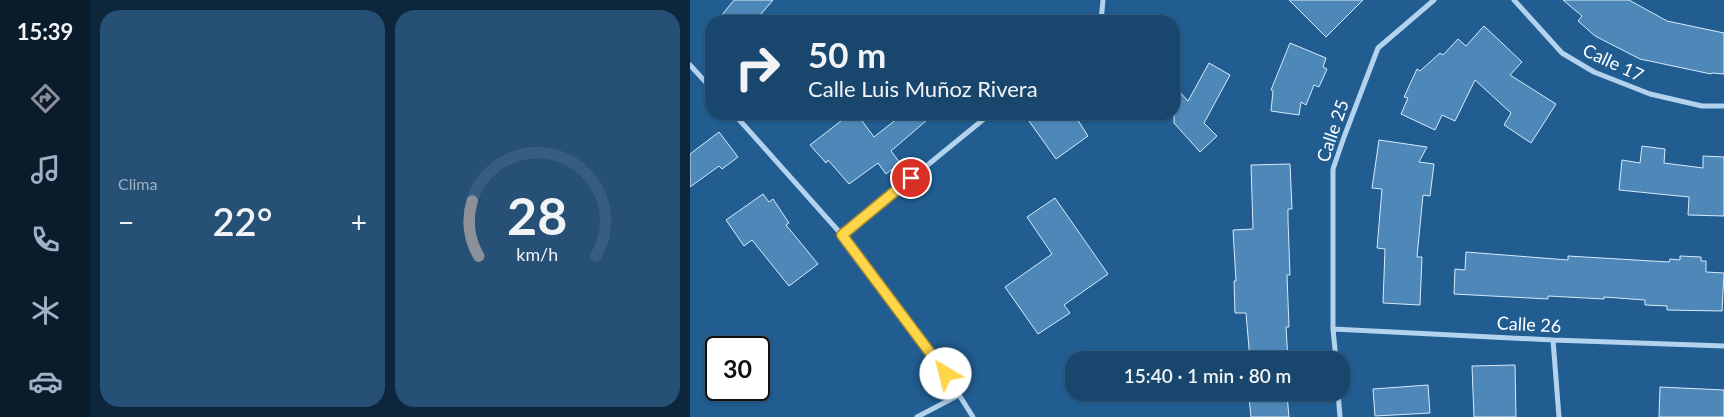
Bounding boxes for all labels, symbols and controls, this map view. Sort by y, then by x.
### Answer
text: 15:39 [17,18,73,45]
text: 50 m [808,33,886,75]
icon: right [725,35,790,100]
street label: Calle 17 [1580,39,1647,86]
text: Calle Luis Muñoz Rivera [808,75,1038,102]
icon: directions [28,81,63,116]
street label: Calle 25 [1311,97,1353,165]
icon: music [28,152,63,187]
pin [890,157,932,199]
icon: arrive [897,164,925,192]
text: Clima [118,174,157,193]
text: 28 [507,184,568,246]
text: 22° [213,198,272,244]
text: − [118,205,134,239]
text: + [351,205,367,239]
icon: phone [28,222,63,257]
text: km/h [517,243,558,265]
icon: climate [28,293,63,328]
street label: Calle 26 [1496,311,1562,337]
speed limit sign: 30 [705,336,770,401]
position arrow [919,347,971,399]
icon: car [28,364,63,399]
text: 15:40 · 1 min · 80 m [1124,364,1291,387]

